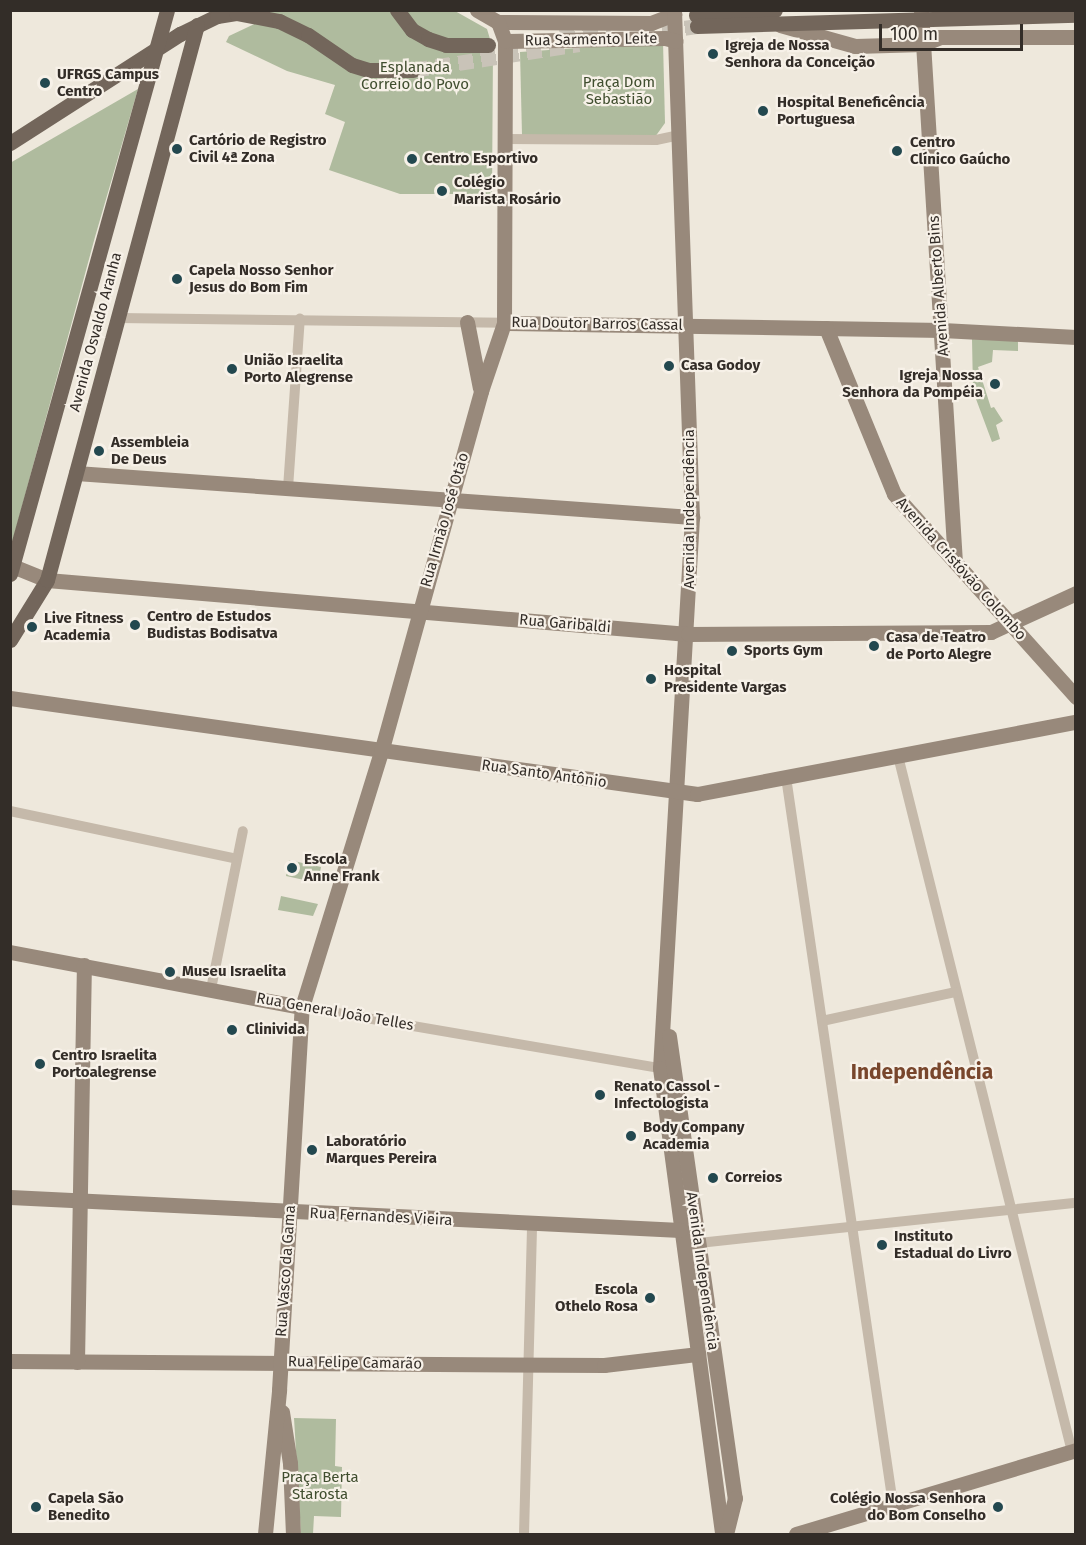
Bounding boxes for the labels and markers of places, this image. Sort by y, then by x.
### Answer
place label: Igreja de Nossa Senhora da Conceição [725,36,875,71]
marker: Igreja de Nossa Senhora da Conceição [706,47,720,61]
place label: UFRGS Campus Centro [57,65,159,100]
marker: UFRGS Campus Centro [38,76,52,90]
place label: Hospital Beneficência Portuguesa [777,93,925,128]
marker: Hospital Beneficência Portuguesa [754,102,772,120]
place label: Cartório de Registro Civil 4ª Zona [189,131,327,166]
place label: Centro Clínico Gaúcho [910,133,1010,168]
marker: Cartório de Registro Civil 4ª Zona [170,142,184,156]
marker: Centro Clínico Gaúcho [888,142,906,160]
place label: Centro Esportivo [424,150,538,168]
marker: Centro Esportivo [405,152,419,166]
place label: Colégio Marista Rosário [454,173,561,208]
marker: Colégio Marista Rosário [435,184,449,198]
place label: Capela Nosso Senhor Jesus do Bom Fim [189,261,333,296]
marker: Capela Nosso Senhor Jesus do Bom Fim [170,272,184,286]
place label: União Israelita Porto Alegrense [244,351,353,386]
place label: Casa Godoy [681,357,760,375]
marker: Casa Godoy [662,359,676,373]
marker: União Israelita Porto Alegrense [225,362,239,376]
place label: Igreja Nossa Senhora da Pompéia [842,366,983,401]
marker: Igreja Nossa Senhora da Pompéia [988,377,1002,391]
place label: Assembleia De Deus [111,433,189,468]
marker: Assembleia De Deus [92,444,106,458]
place label: Centro de Estudos Budistas Bodisatva [147,607,278,642]
place label: Live Fitness Academia [44,609,124,644]
marker: Centro de Estudos Budistas Bodisatva [128,618,142,632]
marker: Live Fitness Academia [25,620,39,634]
place label: Casa de Teatro de Porto Alegre [886,628,992,663]
marker: Casa de Teatro de Porto Alegre [867,639,881,653]
place label: Sports Gym [744,642,823,660]
marker: Sports Gym [725,644,739,658]
place label: Hospital Presidente Vargas [664,661,787,696]
marker: Hospital Presidente Vargas [642,670,660,688]
place label: Escola Anne Frank [304,850,379,885]
marker: Escola Anne Frank [285,861,299,875]
place label: Museu Israelita [182,963,286,981]
marker: Museu Israelita [163,965,177,979]
marker: Clinivida [223,1021,241,1039]
place label: Clinivida [246,1021,305,1039]
place label: Centro Israelita Portoalegrense [52,1046,157,1081]
marker: Centro Israelita Portoalegrense [33,1057,47,1071]
place label: Renato Cassol - Infectologista [614,1077,720,1112]
marker: Renato Cassol - Infectologista [591,1086,609,1104]
place label: Body Company Academia [643,1118,744,1153]
marker: Body Company Academia [624,1129,638,1143]
place label: Laboratório Marques Pereira [326,1132,437,1167]
marker: Laboratório Marques Pereira [303,1141,321,1159]
place label: Correios [725,1169,782,1187]
marker: Correios [706,1171,720,1185]
place label: Instituto Estadual do Livro [894,1227,1012,1262]
marker: Instituto Estadual do Livro [875,1238,889,1252]
place label: Escola Othelo Rosa [555,1280,638,1315]
marker: Escola Othelo Rosa [643,1291,657,1305]
place label: Capela São Benedito [48,1489,124,1524]
place label: Colégio Nossa Senhora do Bom Conselho [830,1489,986,1524]
marker: Capela São Benedito [29,1500,43,1514]
marker: Colégio Nossa Senhora do Bom Conselho [991,1500,1005,1514]

